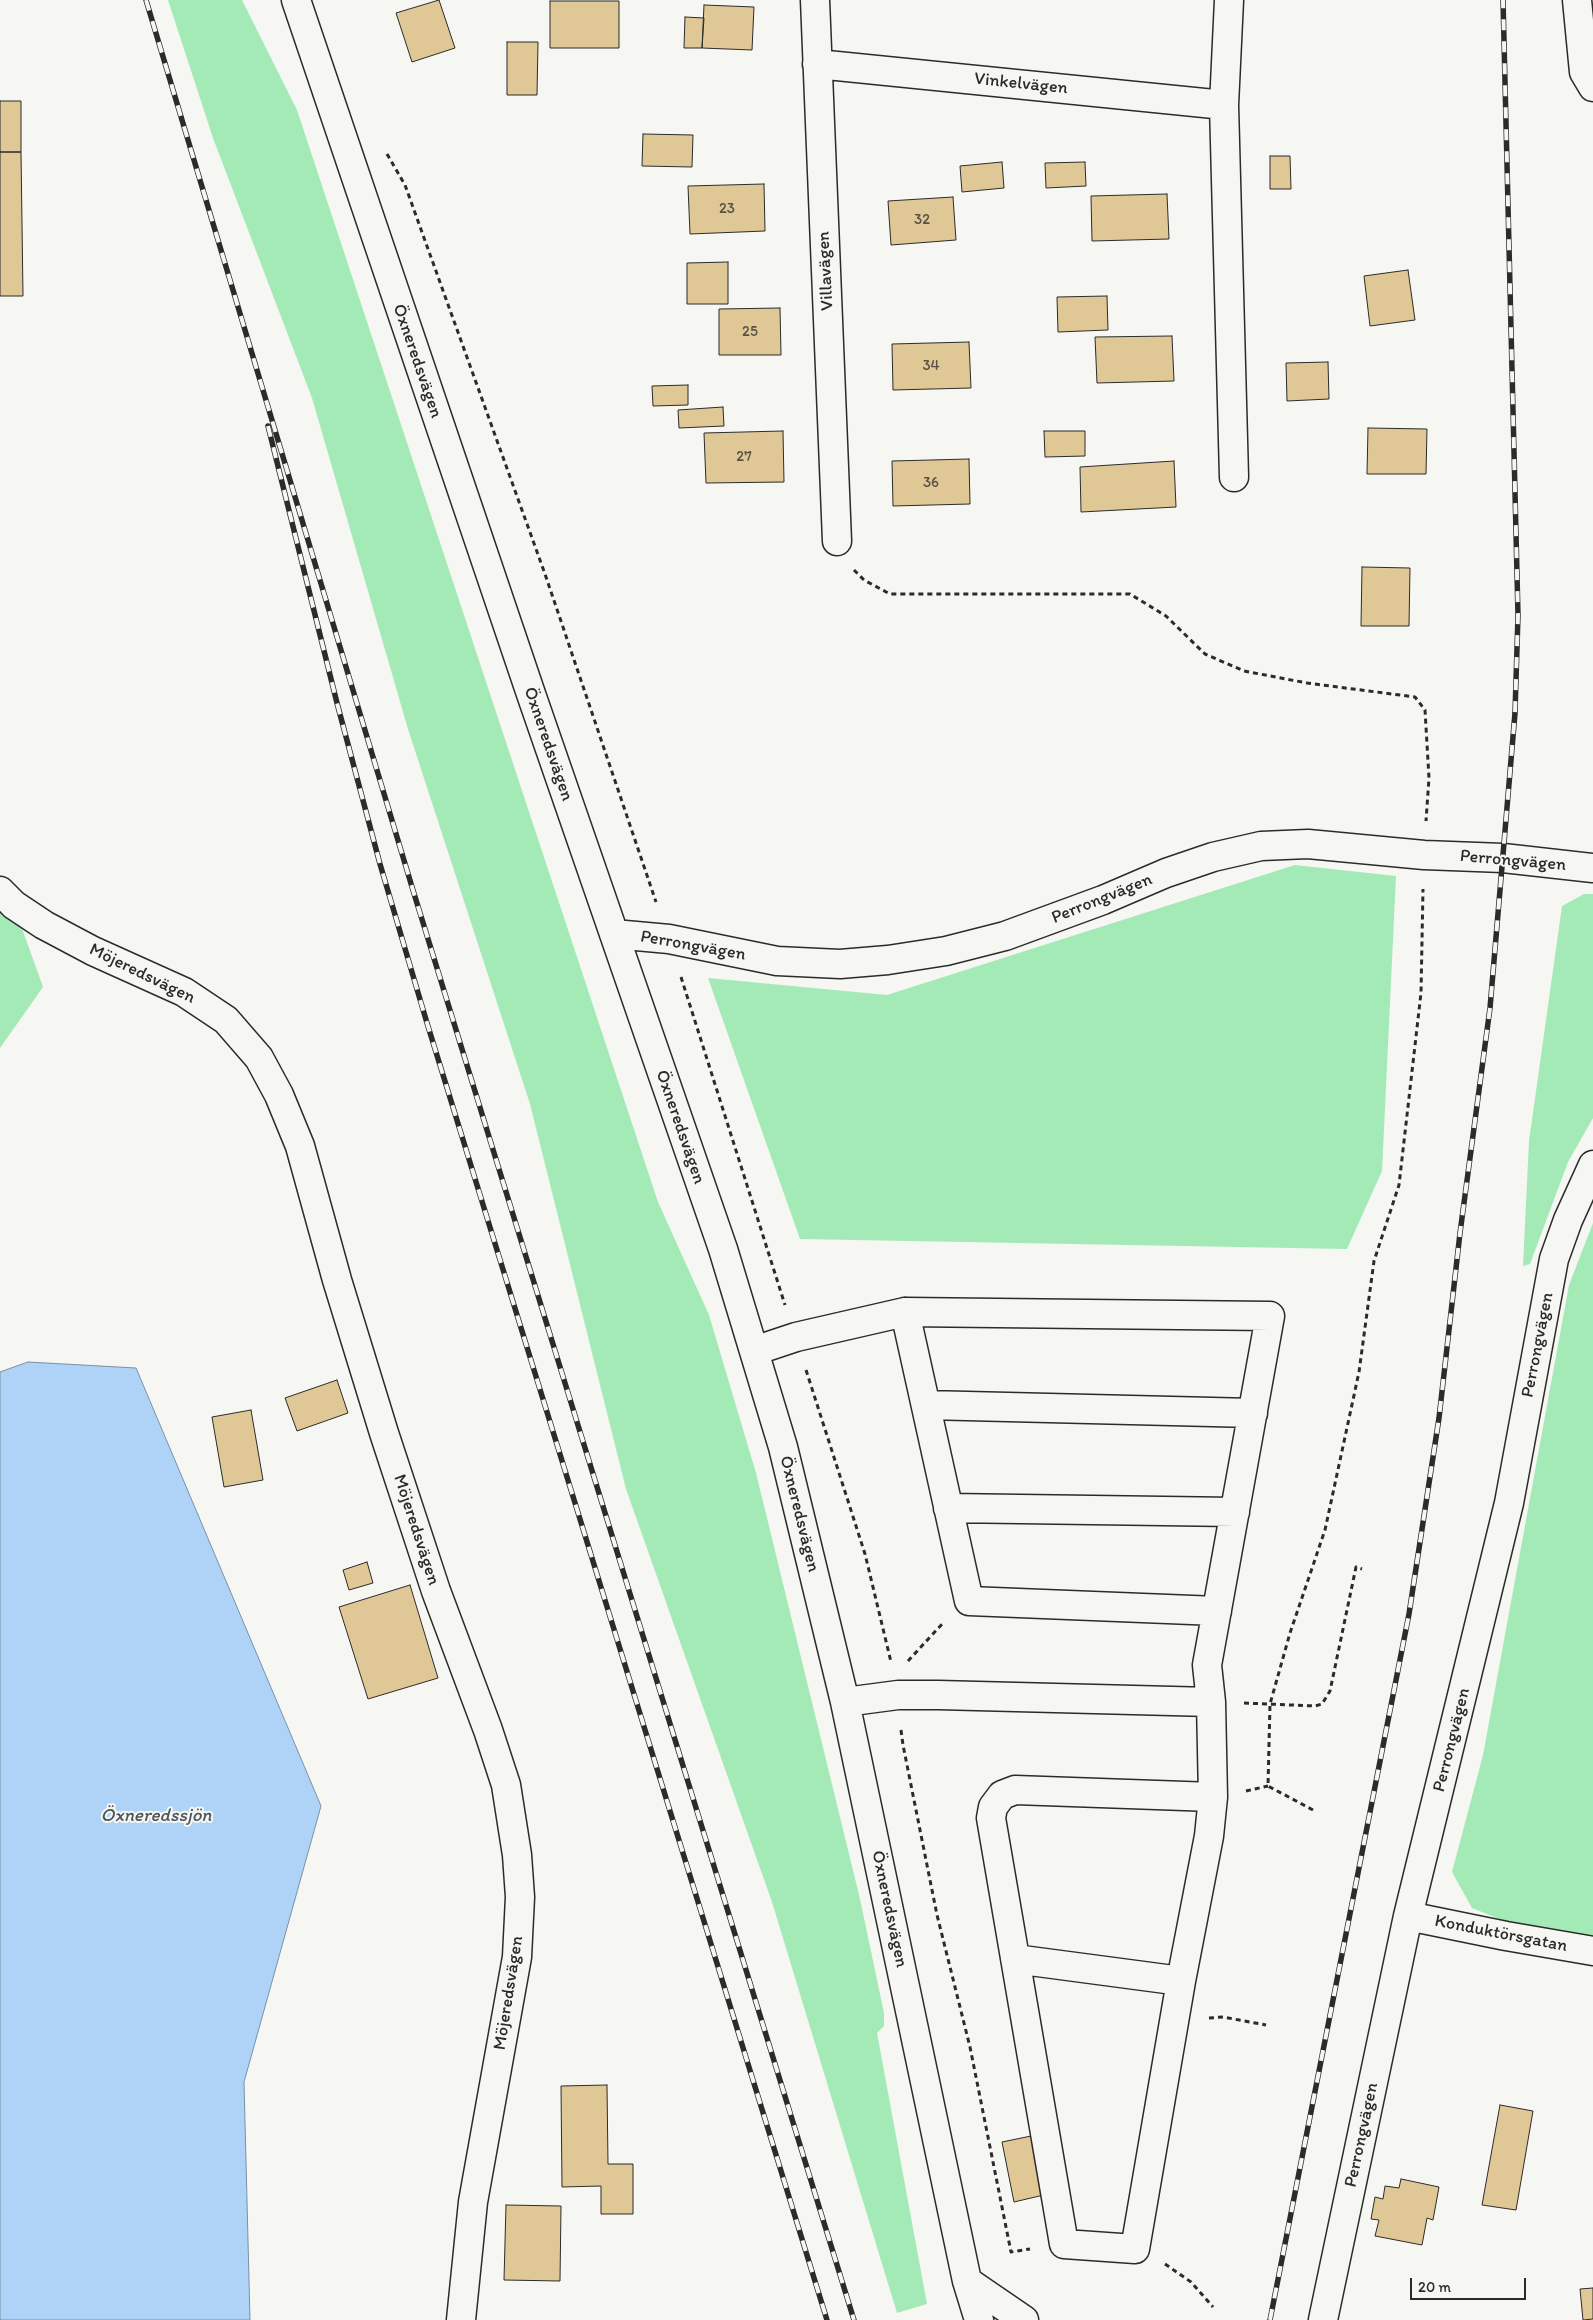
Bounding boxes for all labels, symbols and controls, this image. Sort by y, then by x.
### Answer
street label: Vinkelvägen [973,68,1069,100]
house number: 23 [719,200,735,218]
house number: 32 [914,211,930,229]
street label: Villavägen [813,231,839,311]
street label: Öxneredsvägen [387,301,447,421]
house number: 25 [742,323,758,341]
house number: 34 [922,357,940,375]
house number: 27 [736,448,752,466]
house number: 36 [923,474,939,492]
street label: Öxneredsvägen [518,684,578,804]
street label: Perrongvägen [1459,846,1567,876]
street label: Perrongvägen [1049,869,1155,929]
street label: Perrongvägen [639,926,747,966]
street label: Möjeredsvägen [85,939,199,1009]
street label: Öxneredsvägen [650,1067,710,1187]
street label: Perrongvägen [1517,1291,1559,1399]
street label: Öxneredsvägen [774,1454,824,1574]
street label: Möjeredsvägen [388,1472,444,1588]
street label: Perrongvägen [1429,1686,1475,1794]
water label: Öxneredssjön [101,1805,211,1827]
street label: Öxneredsvägen [866,1849,912,1969]
street label: Konduktörsgatan [1433,1911,1569,1957]
street label: Möjeredsvägen [489,1934,529,2052]
street label: Perrongvägen [1340,2081,1384,2189]
scale bar [1413,2268,1529,2300]
text: 20 m [1418,2278,1451,2296]

